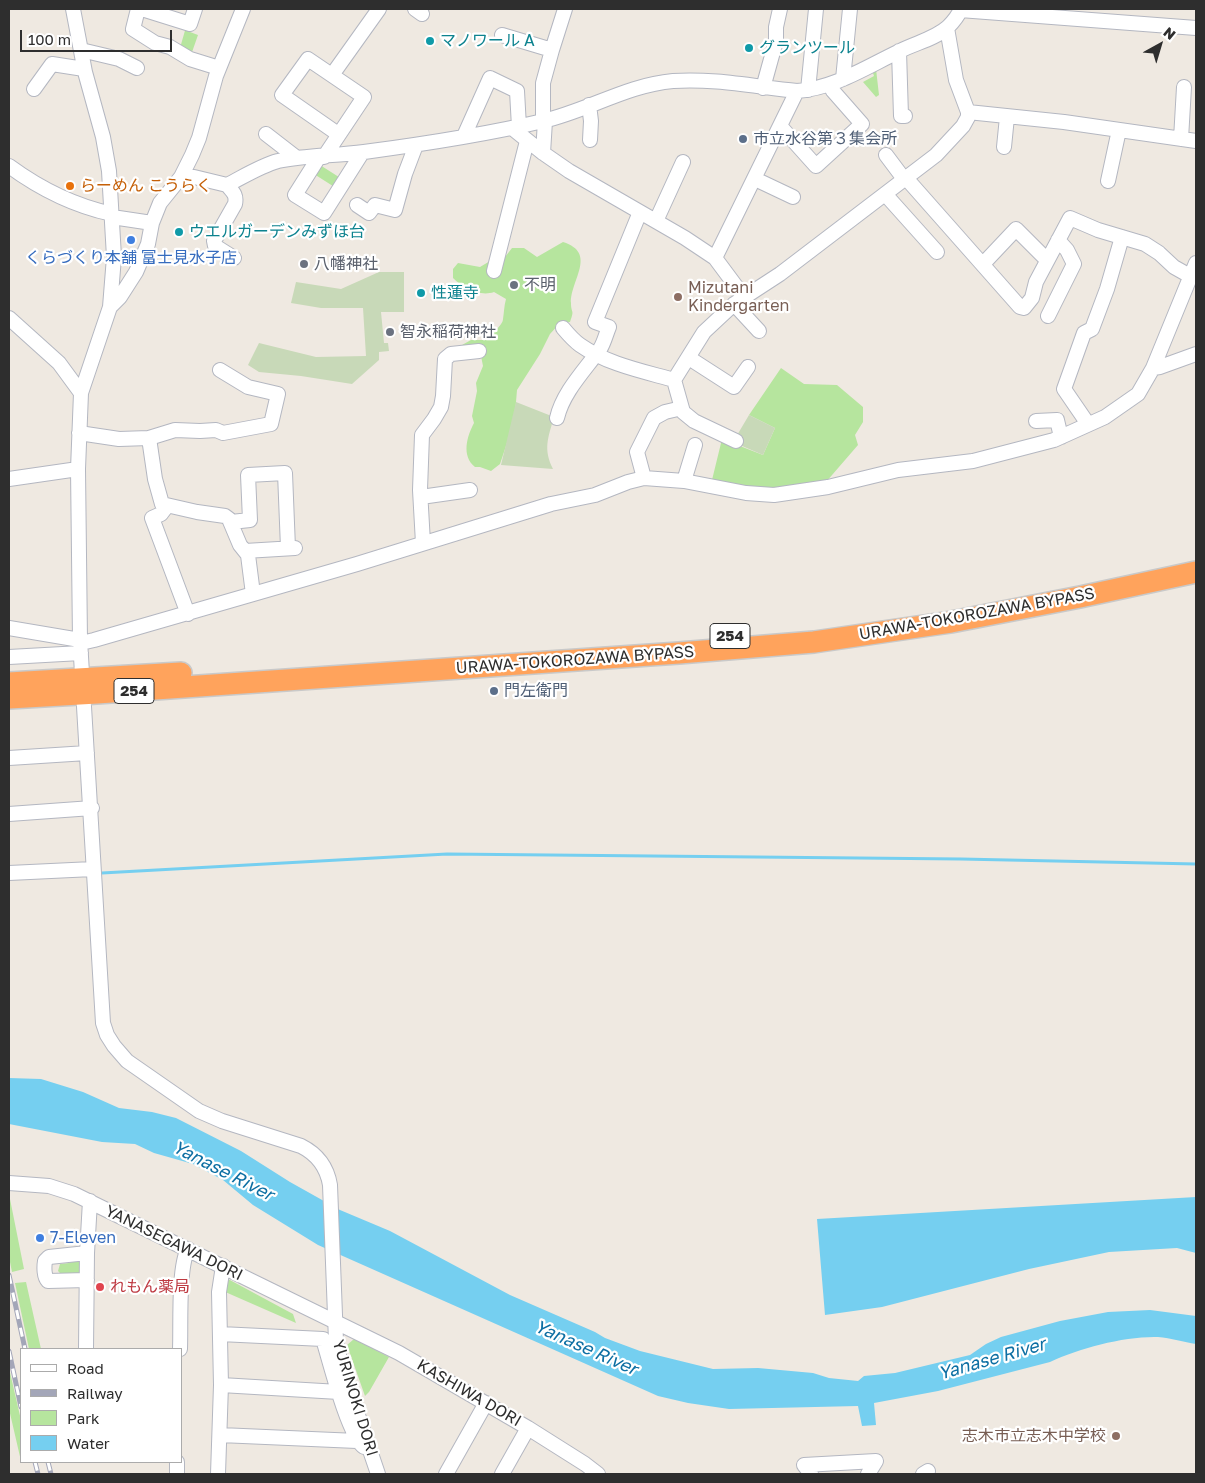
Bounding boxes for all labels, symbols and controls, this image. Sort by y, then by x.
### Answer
scale bar [22,20,175,52]
north arrow [1135,20,1185,70]
text: N [1160,23,1179,43]
text: 100 m [28,30,71,48]
place label: マノワール A [440,31,535,51]
marker: マノワール A [424,35,436,47]
place label: グランツール [759,38,855,58]
marker: グランツール [743,42,755,54]
place label: 市立水谷第３集会所 [753,129,897,149]
marker: 市立水谷第３集会所 [737,133,749,145]
place label: らーめん こうらく [80,176,212,196]
marker: らーめん こうらく [64,180,76,192]
place label: ウエルガーデンみずほ台 [189,222,365,242]
marker: ウエルガーデンみずほ台 [173,226,185,238]
marker: くらづくり本舗 富士見水子店 [125,234,137,246]
place label: くらづくり本舗 富士見水子店 [25,248,237,268]
place label: 八幡神社 [314,254,378,274]
marker: 八幡神社 [298,258,310,270]
place label: 不明 [524,275,556,295]
place label: Mizutani Kindergarten [688,278,789,316]
marker: 不明 [508,279,520,291]
place label: 性蓮寺 [431,283,479,303]
marker: 性蓮寺 [415,287,427,299]
marker: Mizutani Kindergarten [672,291,684,303]
place label: 智永稲荷神社 [400,322,496,342]
marker: 智永稲荷神社 [384,326,396,338]
street label: URAWA-TOKOROZAWA BYPASS [858,584,1096,644]
road number: 254 [710,624,750,648]
street label: URAWA-TOKOROZAWA BYPASS [455,642,695,678]
road number: 254 [114,678,154,704]
place label: 門左衛門 [504,681,568,701]
marker: 門左衛門 [488,685,500,697]
water label: Yanase River [169,1136,277,1206]
street label: YANASEGAWA DORI [102,1201,246,1285]
place label: 7-Eleven [50,1228,116,1248]
marker: 7-Eleven [34,1232,46,1244]
place label: れもん薬局 [110,1277,190,1297]
marker: れもん薬局 [94,1281,106,1293]
water label: Yanase River [531,1316,641,1380]
water label: Yanase River [936,1333,1048,1385]
street label: YURINOKI DORI [328,1337,382,1459]
legend [20,1348,182,1463]
street label: KASHIWA DORI [413,1355,525,1431]
text: Road [67,1359,104,1377]
text: Railway [67,1384,123,1402]
text: Park [67,1409,99,1427]
place label: 志木市立志木中学校 [962,1426,1106,1446]
marker: 志木市立志木中学校 [1110,1430,1122,1442]
text: Water [67,1434,110,1452]

